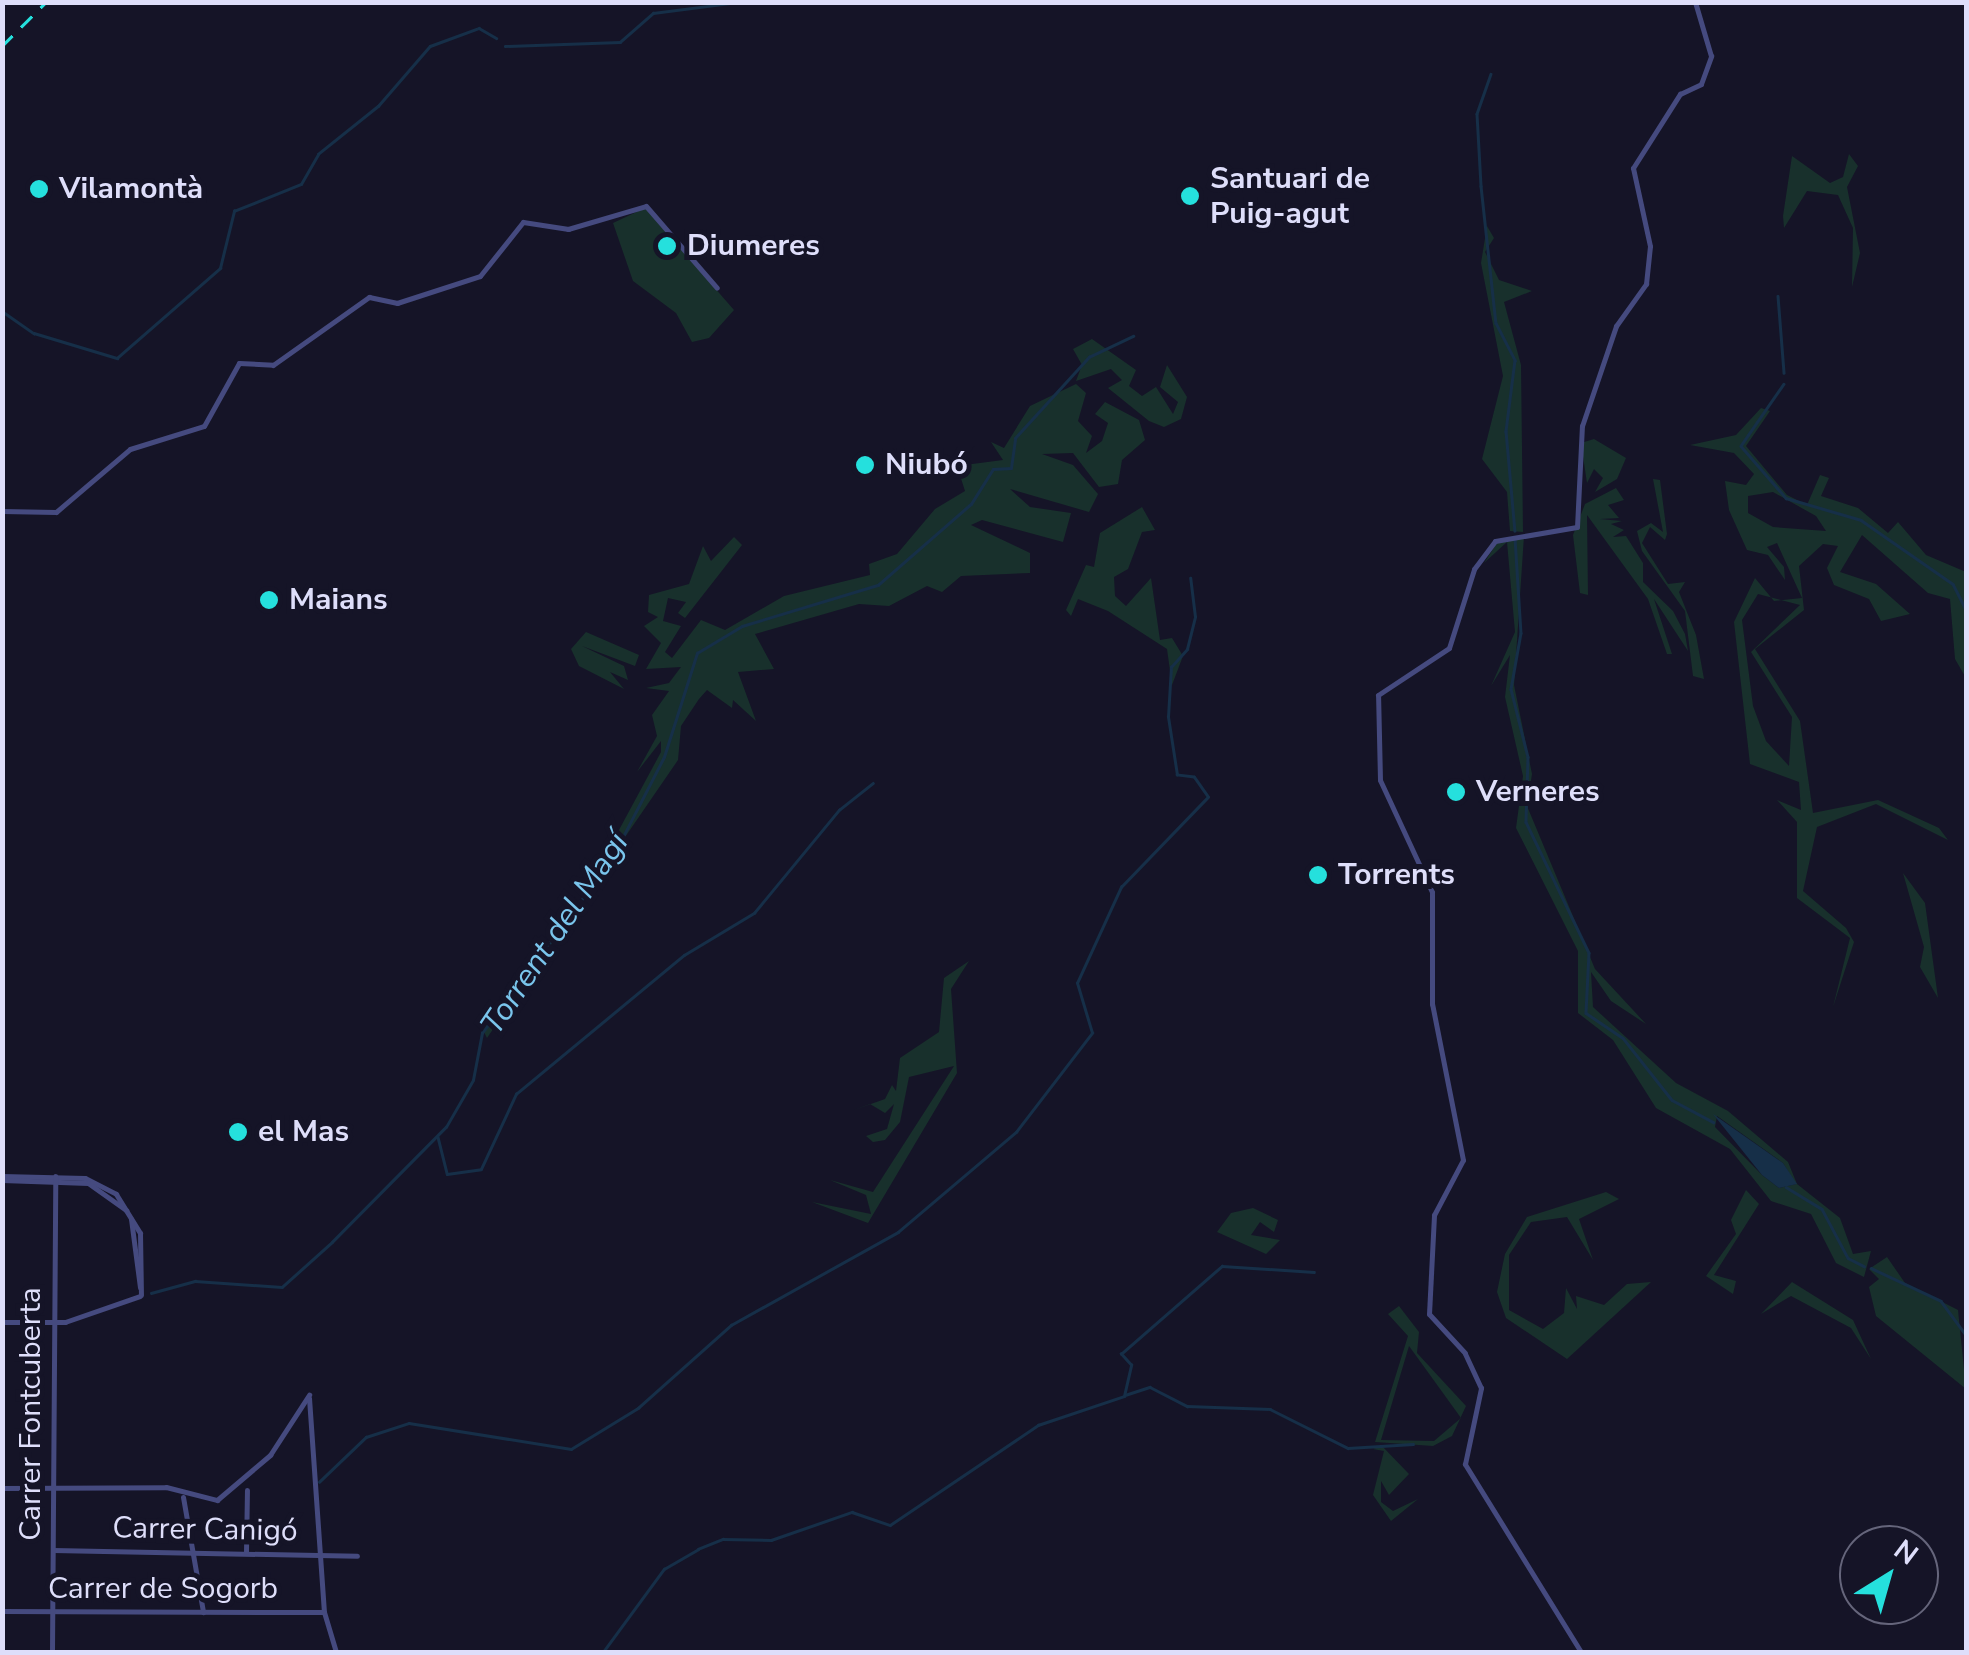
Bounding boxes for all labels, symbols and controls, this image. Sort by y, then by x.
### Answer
place label: Santuari de Puig-agut [1210,161,1370,232]
place label: Vilamontà [59,171,203,207]
marker: Vilamontà [28,178,50,200]
marker: Santuari de Puig-agut [1179,185,1201,207]
place label: Diumeres [687,228,820,264]
marker: Diumeres [656,235,678,257]
place label: Niubó [885,447,968,483]
marker: Niubó [854,454,876,476]
place label: Maians [289,582,388,618]
marker: Maians [258,589,280,611]
place label: Verneres [1476,774,1600,810]
marker: Verneres [1445,781,1467,803]
water label: Torrent del Magí [473,826,637,1042]
place label: Torrents [1338,857,1455,893]
marker: Torrents [1307,864,1329,886]
place label: el Mas [258,1114,349,1150]
marker: el Mas [227,1121,249,1143]
street label: Carrer Fontcuberta [13,1287,49,1541]
street label: Carrer Canigó [112,1510,298,1550]
north arrow [1839,1525,1939,1625]
text: N [1886,1531,1926,1574]
street label: Carrer de Sogorb [48,1571,278,1607]

